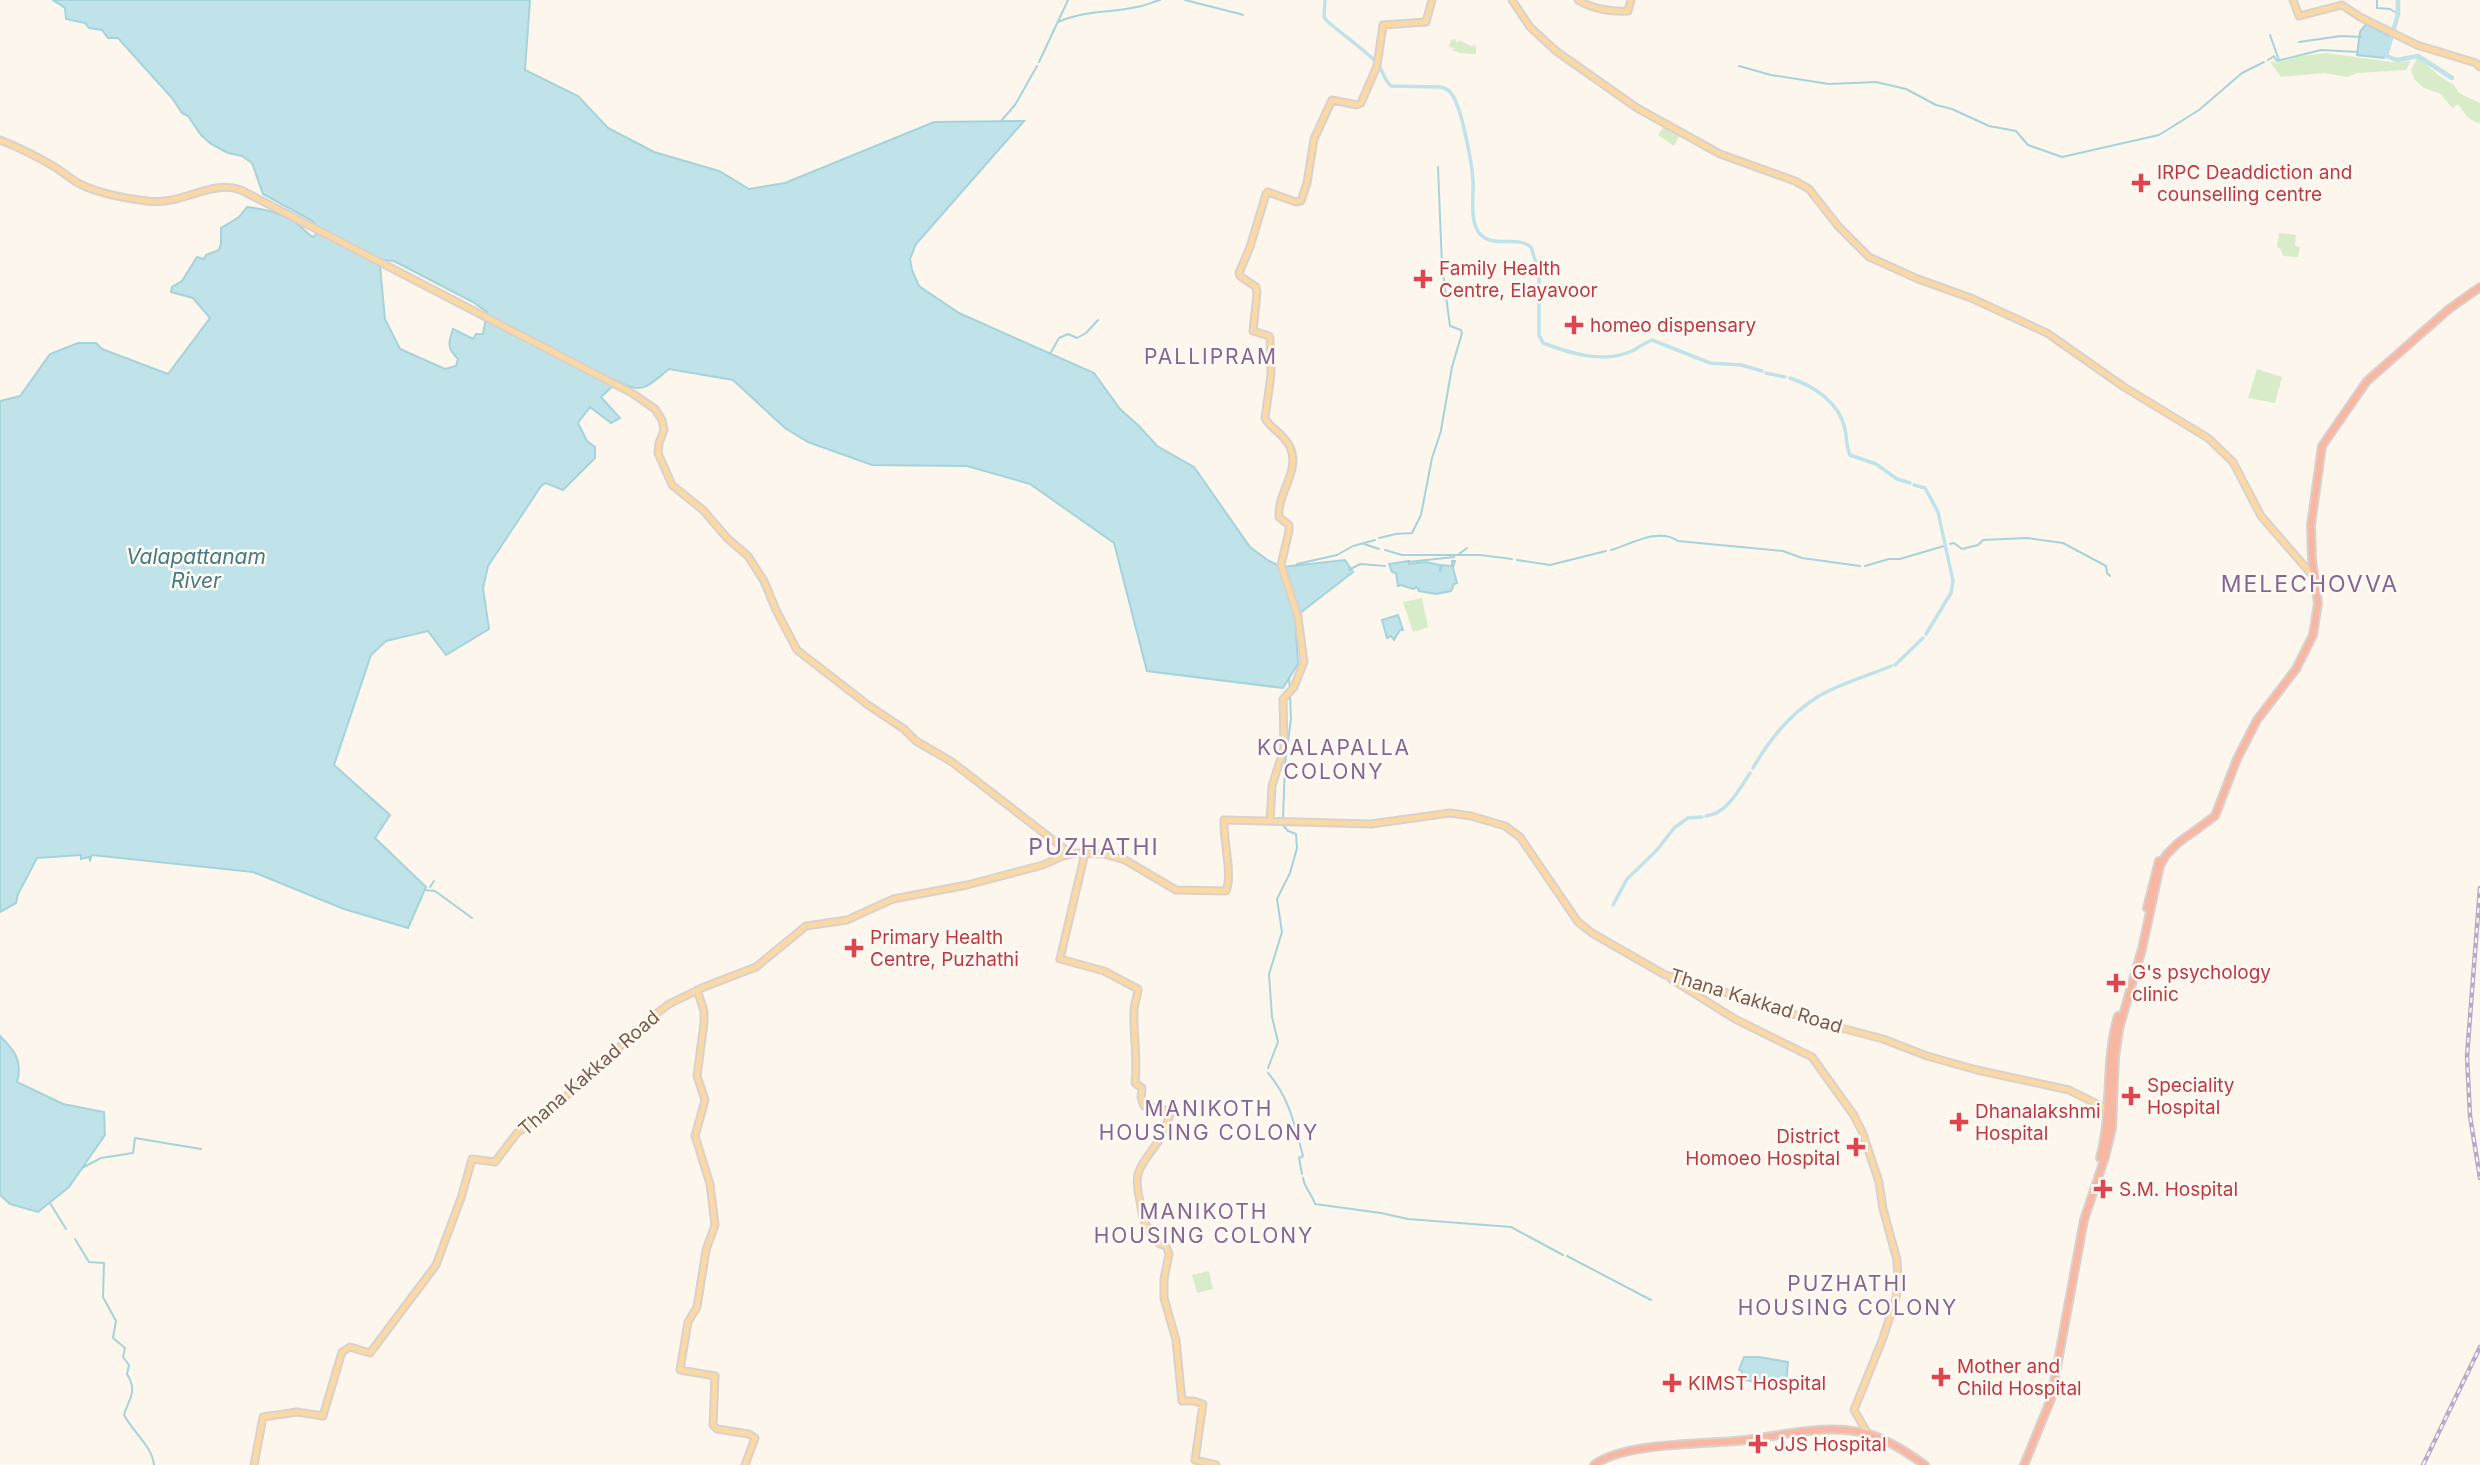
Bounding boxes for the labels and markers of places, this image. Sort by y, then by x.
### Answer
place label: IRPC Deaddiction and counselling centre [2157,161,2352,206]
marker: IRPC Deaddiction and counselling centre [2131,173,2151,193]
place label: Family Health Centre, Elayavoor [1439,257,1598,302]
marker: Family Health Centre, Elayavoor [1413,269,1433,289]
place label: homeo dispensary [1590,314,1756,337]
marker: homeo dispensary [1564,315,1584,335]
place label: Primary Health Centre, Puzhathi [870,926,1019,971]
marker: Primary Health Centre, Puzhathi [844,938,864,958]
place label: G's psychology clinic [2132,961,2271,1006]
marker: G's psychology clinic [2106,973,2126,993]
place label: Speciality Hospital [2147,1074,2235,1119]
marker: Speciality Hospital [2121,1086,2141,1106]
place label: Dhanalakshmi Hospital [1975,1100,2101,1145]
marker: Dhanalakshmi Hospital [1949,1112,1969,1132]
place label: District Homoeo Hospital [1685,1125,1840,1170]
marker: District Homoeo Hospital [1846,1137,1866,1157]
place label: S.M. Hospital [2119,1178,2238,1201]
marker: S.M. Hospital [2093,1179,2113,1199]
place label: Mother and Child Hospital [1957,1355,2082,1400]
marker: Mother and Child Hospital [1931,1367,1951,1387]
place label: KIMST Hospital [1688,1372,1826,1395]
marker: KIMST Hospital [1662,1373,1682,1393]
place label: JJS Hospital [1774,1433,1887,1456]
marker: JJS Hospital [1748,1434,1768,1454]

